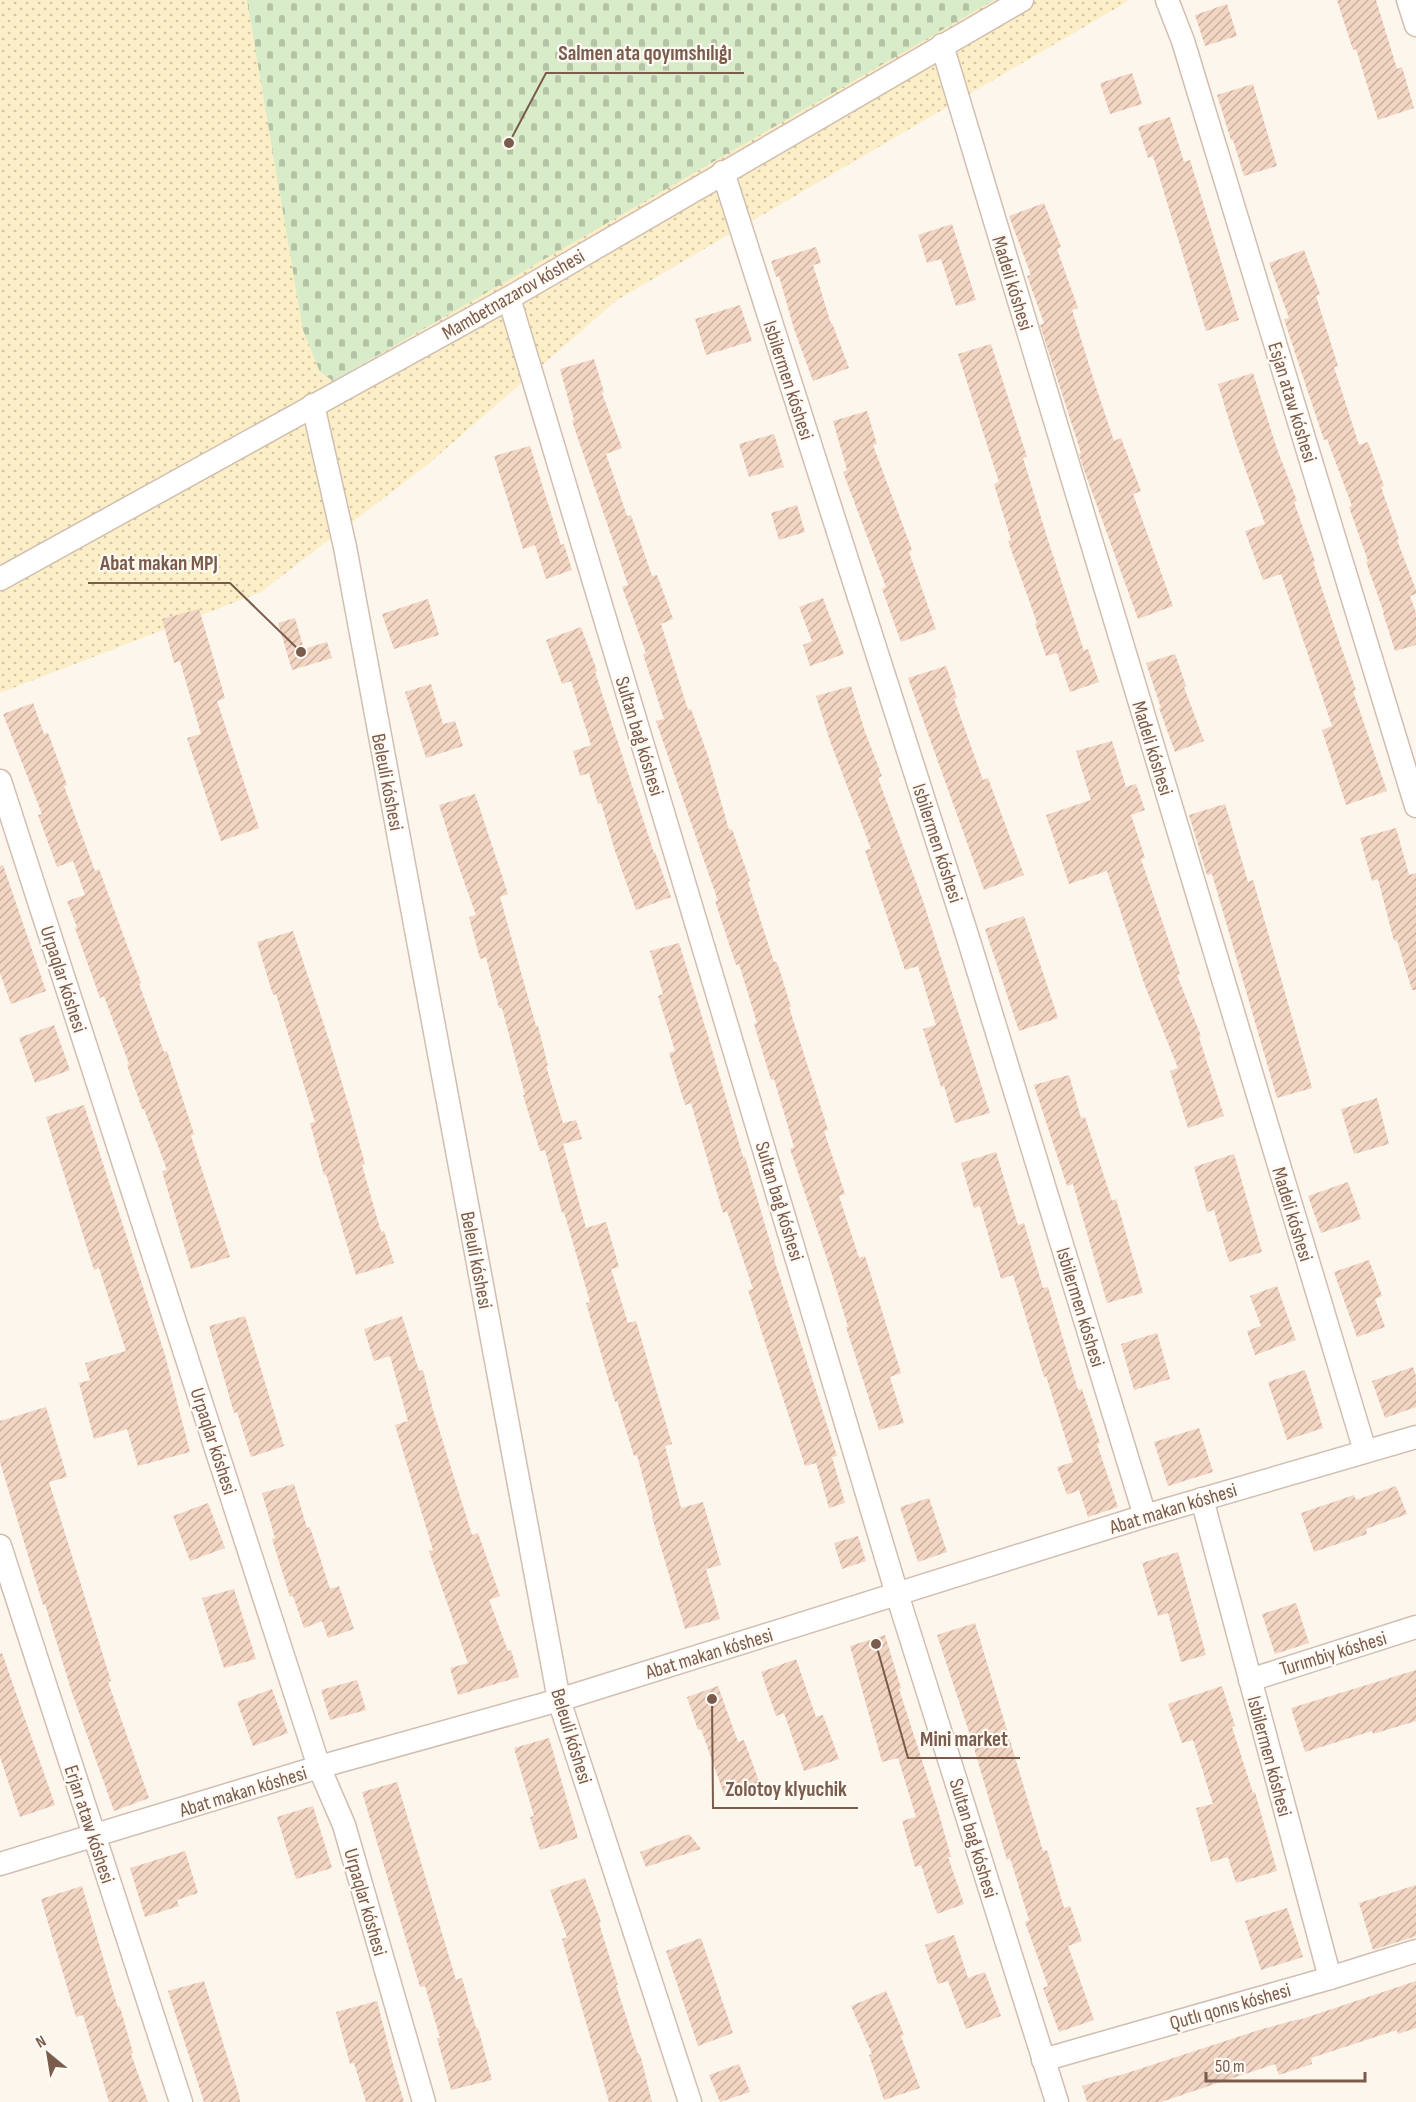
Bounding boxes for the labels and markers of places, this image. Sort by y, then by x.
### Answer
callout: Salmen ata qoyımshılıǵı [546,34,744,73]
callout: Abat makan MPJ [88,544,230,583]
callout: Mini market [908,1719,1020,1758]
callout: Zolotoy klyuchik [713,1769,858,1808]

